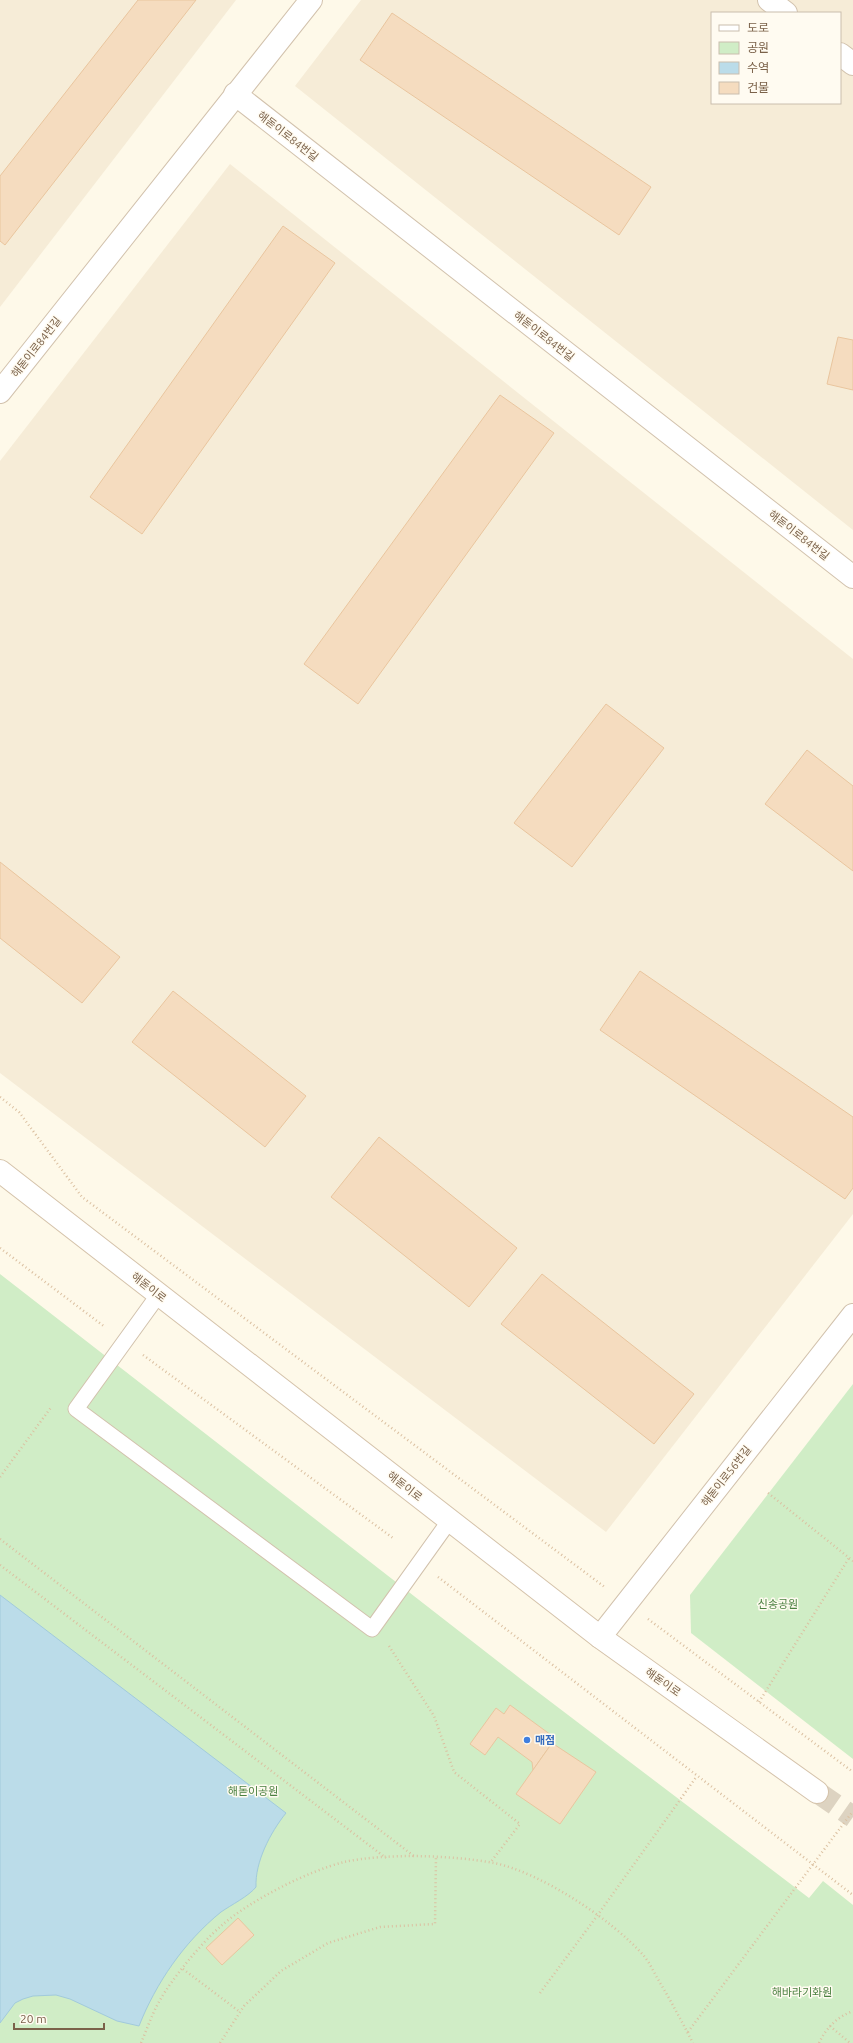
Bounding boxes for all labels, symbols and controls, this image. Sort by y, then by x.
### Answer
legend [711,12,841,104]
text: 도로 [747,21,769,34]
text: 공원 [747,41,769,54]
text: 수역 [747,61,769,74]
text: 건물 [747,81,769,94]
street label: 해돋이로84번길 [255,109,321,163]
street label: 해돋이로84번길 [511,309,577,363]
street label: 해돋이로84번길 [9,314,63,380]
street label: 해돋이로84번길 [766,508,832,562]
street label: 해돋이로 [129,1270,169,1304]
street label: 해돋이로56번길 [699,1443,753,1509]
street label: 해돋이로 [385,1469,425,1503]
park label: 신송공원 [758,1598,798,1610]
street label: 해돋이로 [643,1665,683,1699]
place label: 매점 [535,1734,555,1746]
marker: 매점 [522,1735,532,1745]
park label: 해돋이공원 [228,1785,278,1797]
park label: 해바라기화원 [772,1986,832,1998]
scale bar [14,2005,104,2031]
text: 20 m [20,2012,47,2025]

